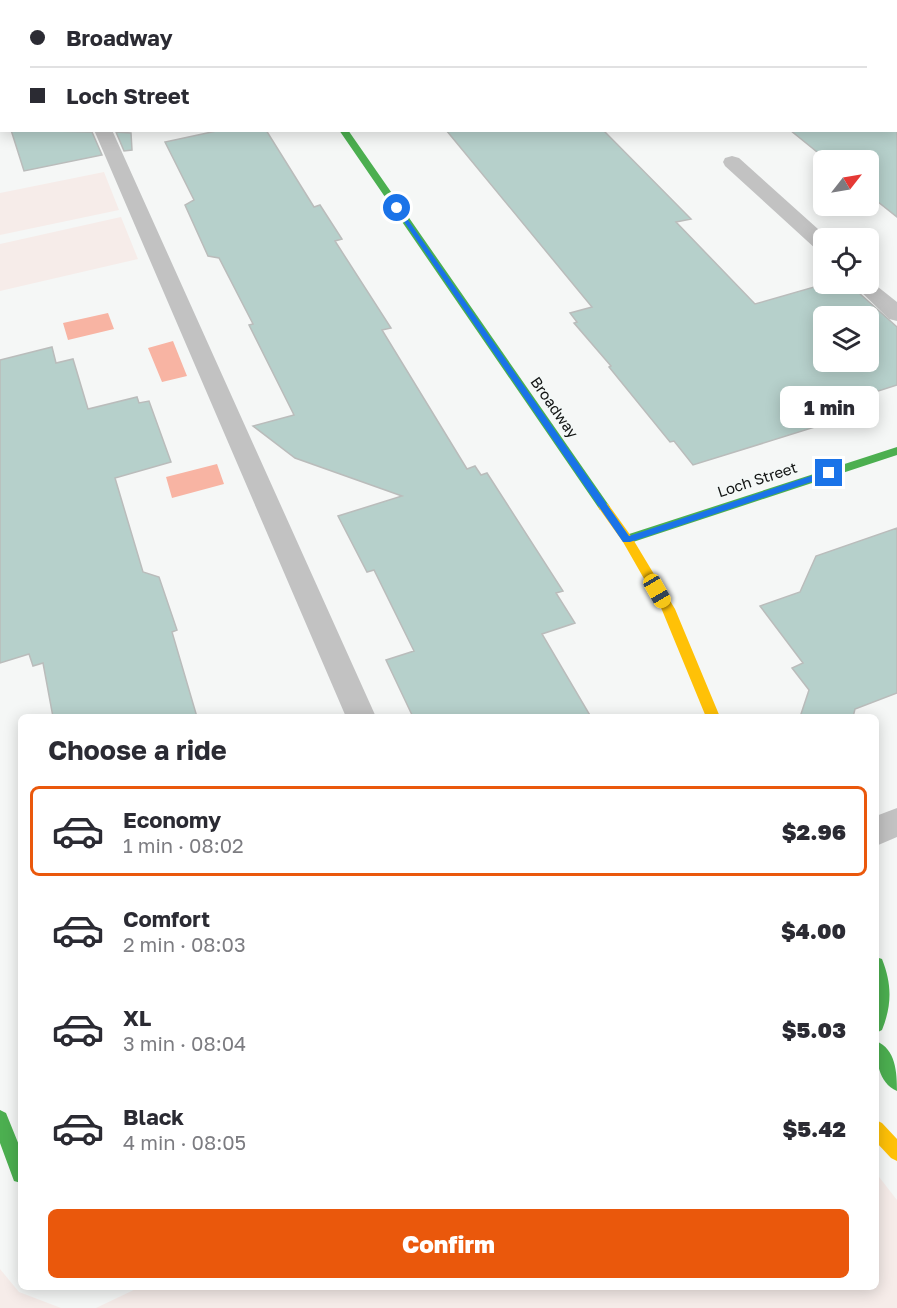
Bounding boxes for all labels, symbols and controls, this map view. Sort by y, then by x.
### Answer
text: Broadway [66,24,173,51]
text: Loch Street [66,82,189,109]
north arrow [813,150,879,216]
map controls [813,150,879,372]
route start [383,194,410,221]
button: locate [813,228,879,294]
button: layers [813,306,879,372]
street label: Broadway [527,373,583,442]
callout: 1 min [780,386,878,428]
text: 1 min [804,395,855,419]
street label: Loch Street [715,458,799,500]
route end [815,459,842,486]
car [640,571,674,611]
text: Choose a ride [48,734,227,766]
icon: car [51,804,105,858]
text: Economy [123,806,221,833]
text: $2.96 [782,818,846,845]
text: 1 min · 08:02 [123,833,244,857]
icon: car [51,903,105,957]
text: Comfort [123,905,210,932]
text: $4.00 [781,917,846,944]
text: 2 min · 08:03 [123,932,246,956]
icon: car [51,1002,105,1056]
text: XL [123,1004,151,1031]
text: $5.03 [782,1016,846,1043]
text: 3 min · 08:04 [123,1031,246,1055]
icon: car [51,1101,105,1155]
text: Black [123,1103,184,1130]
text: $5.42 [783,1115,846,1142]
text: 4 min · 08:05 [123,1130,246,1154]
button: Confirm [48,1209,849,1278]

